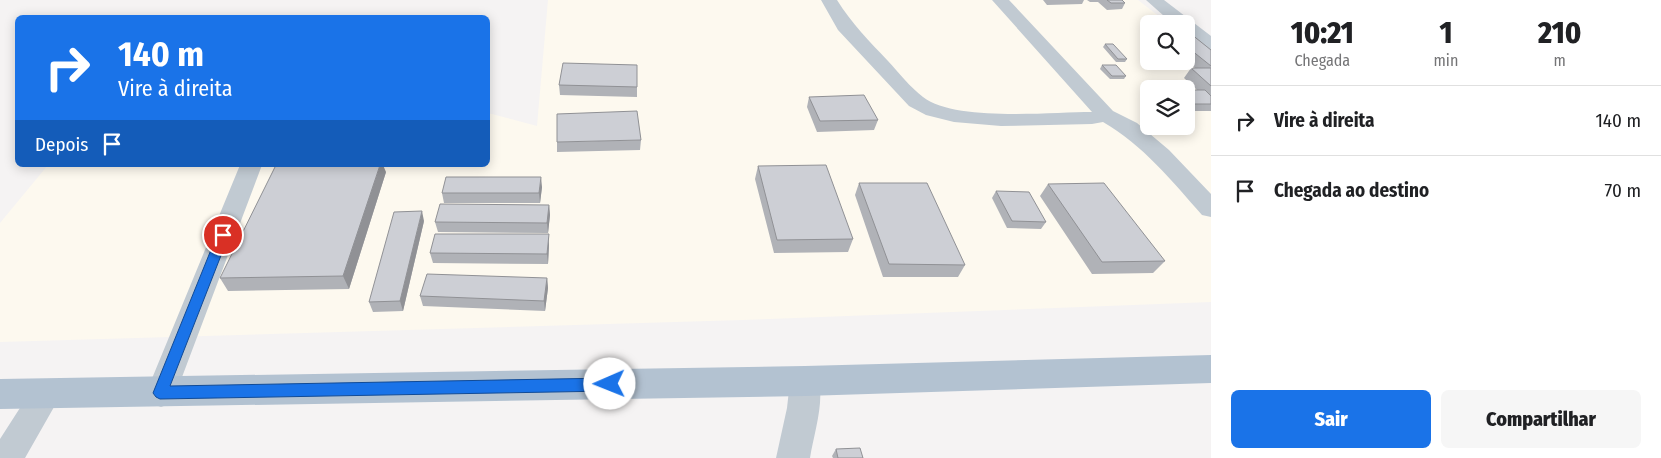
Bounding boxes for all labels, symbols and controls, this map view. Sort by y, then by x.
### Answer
map controls [1140,15,1195,135]
button: search [1140,15,1195,70]
text: 10:21 [1291,15,1354,51]
text: 1 [1439,15,1452,51]
text: 210 [1538,15,1581,51]
text: 140 m [118,33,204,75]
icon: right [35,35,100,100]
text: Chegada [1294,51,1350,70]
text: min [1434,51,1458,70]
text: m [1554,51,1566,70]
text: Vire à direita [118,75,232,102]
button: layers [1140,80,1195,135]
icon: right [1231,107,1259,135]
text: Vire à direita [1274,109,1375,132]
text: 140 m [1595,109,1641,132]
icon: arrive [98,130,126,158]
text: Depois [35,133,88,156]
icon: arrive [1231,177,1259,205]
text: Chegada ao destino [1274,179,1429,202]
text: 70 m [1605,179,1641,202]
pin [202,214,244,256]
icon: arrive [209,221,237,249]
position arrow [583,357,635,409]
button: Sair [1231,390,1431,448]
button: Compartilhar [1441,390,1641,448]

